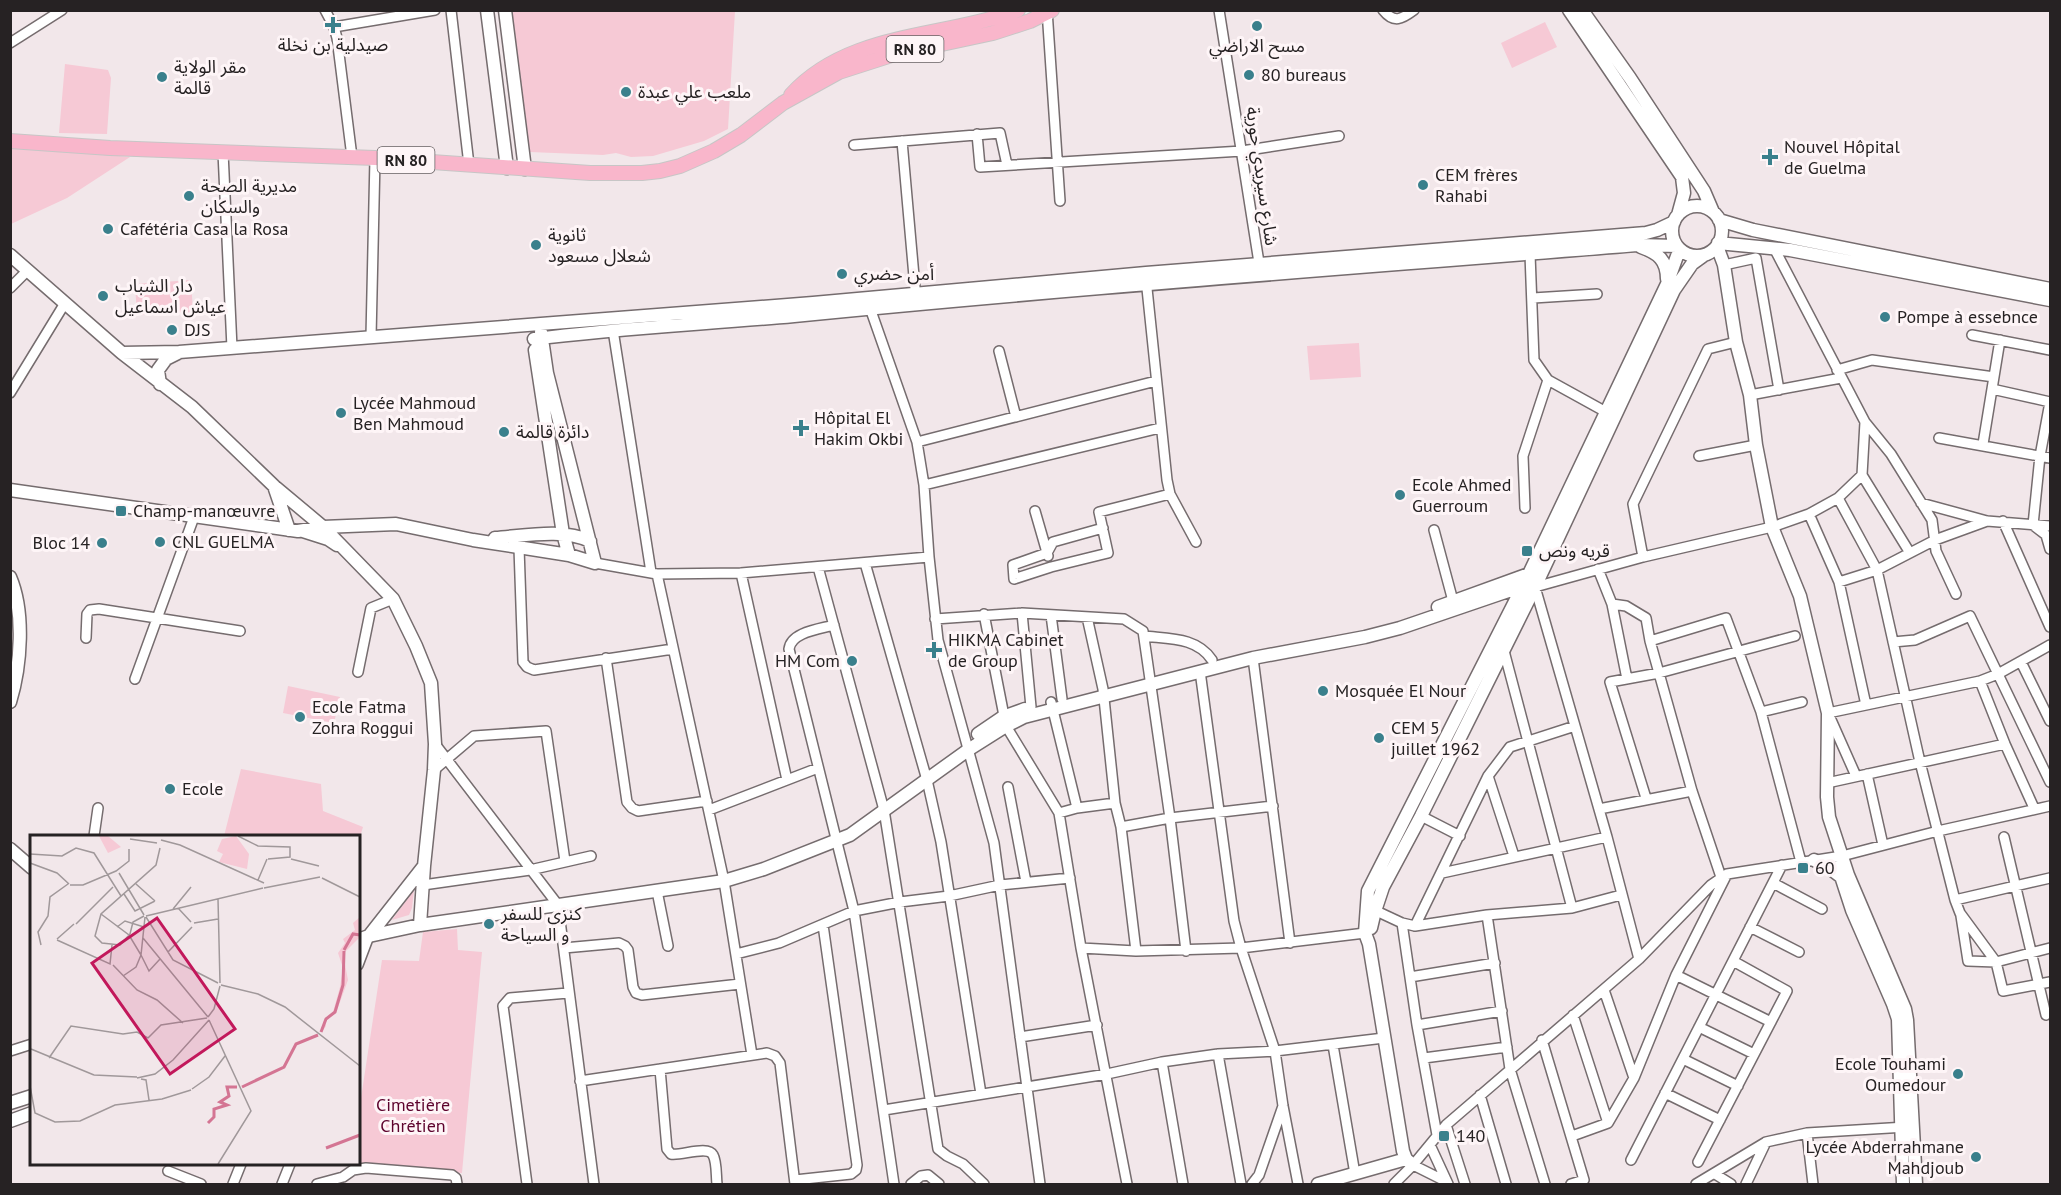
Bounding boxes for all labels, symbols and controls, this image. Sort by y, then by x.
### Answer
marker: صيدلية بن نخلة [326,18,340,32]
marker: مسح الاراضي [1250,19,1264,33]
place label: صيدلية بن نخلة [278,33,388,56]
place label: مسح الاراضي [1209,34,1305,59]
road number: RN 80 [886,36,944,62]
place label: مقر الولاية قالمة [174,55,246,99]
place label: 80 bureaus [1261,63,1346,86]
marker: 80 bureaus [1242,68,1256,82]
marker: مقر الولاية قالمة [155,70,169,84]
place label: ملعب علي عبدة [638,80,751,105]
marker: ملعب علي عبدة [619,85,633,99]
street label: شارع سيريدي حورية [1238,105,1284,247]
place label: Nouvel Hôpital de Guelma [1784,135,1900,179]
road number: RN 80 [378,147,434,173]
marker: Nouvel Hôpital de Guelma [1761,148,1779,166]
place label: CEM frères Rahabi [1435,163,1518,207]
place label: مديرية الصحة والسكان [201,174,297,218]
marker: CEM frères Rahabi [1416,178,1430,192]
marker: مديرية الصحة والسكان [182,189,196,203]
place label: Cafétéria Casa la Rosa [120,217,289,240]
marker: Cafétéria Casa la Rosa [101,222,115,236]
place label: ثانوية شعلال مسعود [548,223,651,267]
marker: ثانوية شعلال مسعود [529,238,543,252]
place label: أمن حضري [854,262,934,287]
marker: أمن حضري [835,267,849,281]
place label: دار الشباب عياش اسماعيل [115,274,226,318]
marker: دار الشباب عياش اسماعيل [96,289,110,303]
place label: Pompe à essebnce [1897,305,2038,328]
marker: Pompe à essebnce [1878,310,1892,324]
place label: DJS [184,318,211,341]
marker: DJS [165,323,179,337]
place label: Lycée Mahmoud Ben Mahmoud [353,391,476,435]
marker: Lycée Mahmoud Ben Mahmoud [334,406,348,420]
place label: Hôpital El Hakim Okbi [814,406,903,450]
marker: Hôpital El Hakim Okbi [792,419,810,437]
place label: دائرة قالمة [516,420,589,443]
marker: دائرة قالمة [497,425,511,439]
place label: Ecole Ahmed Guerroum [1412,473,1511,517]
marker: Ecole Ahmed Guerroum [1393,488,1407,502]
place label: Champ-manœuvre [133,499,275,522]
marker: Champ-manœuvre [114,504,128,518]
place label: CNL GUELMA [172,530,275,553]
place label: Bloc 14 [32,531,90,554]
marker: CNL GUELMA [153,535,167,549]
marker: Bloc 14 [95,536,109,550]
place label: قريه ونص [1539,539,1610,562]
marker: قريه ونص [1520,544,1534,558]
place label: HIKMA Cabinet de Group [948,628,1064,672]
marker: HIKMA Cabinet de Group [925,641,943,659]
place label: HM Com [775,649,840,672]
marker: HM Com [845,654,859,668]
place label: Mosquée El Nour [1335,679,1466,702]
marker: Mosquée El Nour [1316,684,1330,698]
place label: Ecole Fatma Zohra Roggui [312,695,414,739]
marker: Ecole Fatma Zohra Roggui [293,710,307,724]
place label: CEM 5 juillet 1962 [1391,716,1480,760]
marker: CEM 5 juillet 1962 [1372,731,1386,745]
place label: Ecole [182,777,223,800]
marker: Ecole [163,782,177,796]
inset map [30,835,360,1165]
place label: 60 [1815,856,1835,879]
marker: 60 [1796,861,1810,875]
place label: كنزي للسفر و السياحة [500,902,582,946]
marker: كنزي للسفر و السياحة [482,917,496,931]
place label: Ecole Touhami Oumedour [1835,1052,1946,1096]
marker: Ecole Touhami Oumedour [1951,1067,1965,1081]
park label: Cimetière Chrétien [376,1093,450,1137]
place label: 140 [1456,1124,1486,1147]
marker: 140 [1437,1129,1451,1143]
place label: Lycée Abderrahmane Mahdjoub [1806,1135,1964,1179]
marker: Lycée Abderrahmane Mahdjoub [1969,1150,1983,1164]

